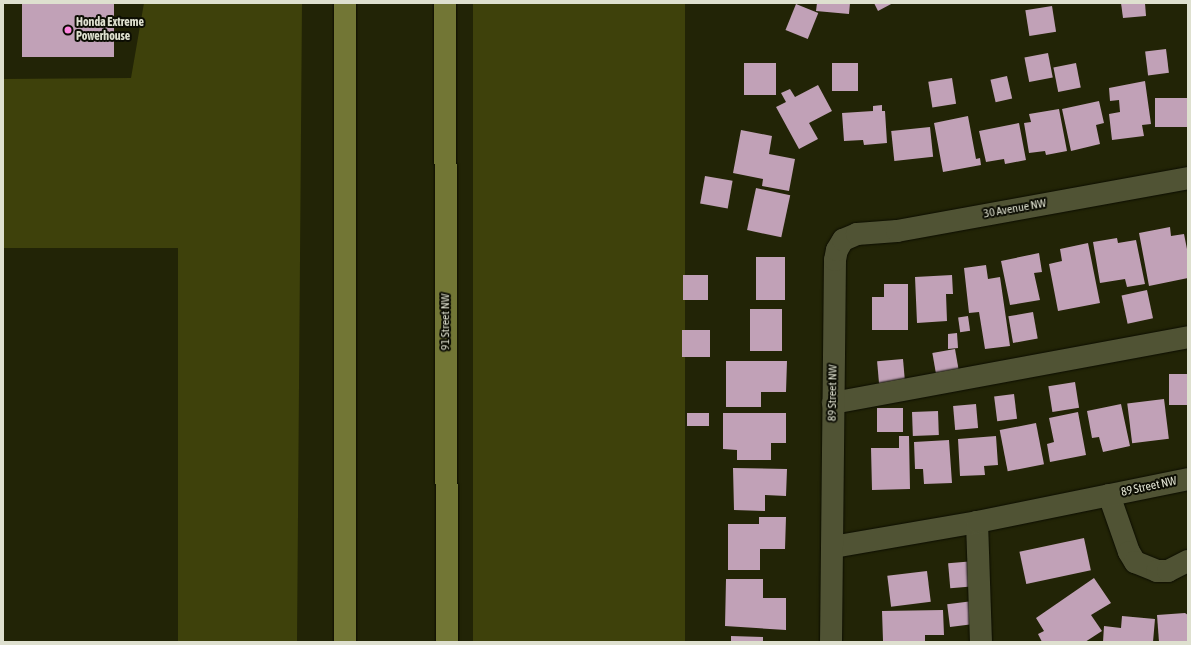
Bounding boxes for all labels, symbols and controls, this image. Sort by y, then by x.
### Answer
place label: Honda Extreme Powerhouse [76,16,144,44]
marker: Honda Extreme Powerhouse [63,25,73,35]
street label: 30 Avenue NW [982,196,1048,222]
street label: 91 Street NW [439,294,453,350]
street label: 89 Street NW [825,365,841,421]
street label: 89 Street NW [1120,474,1178,500]

